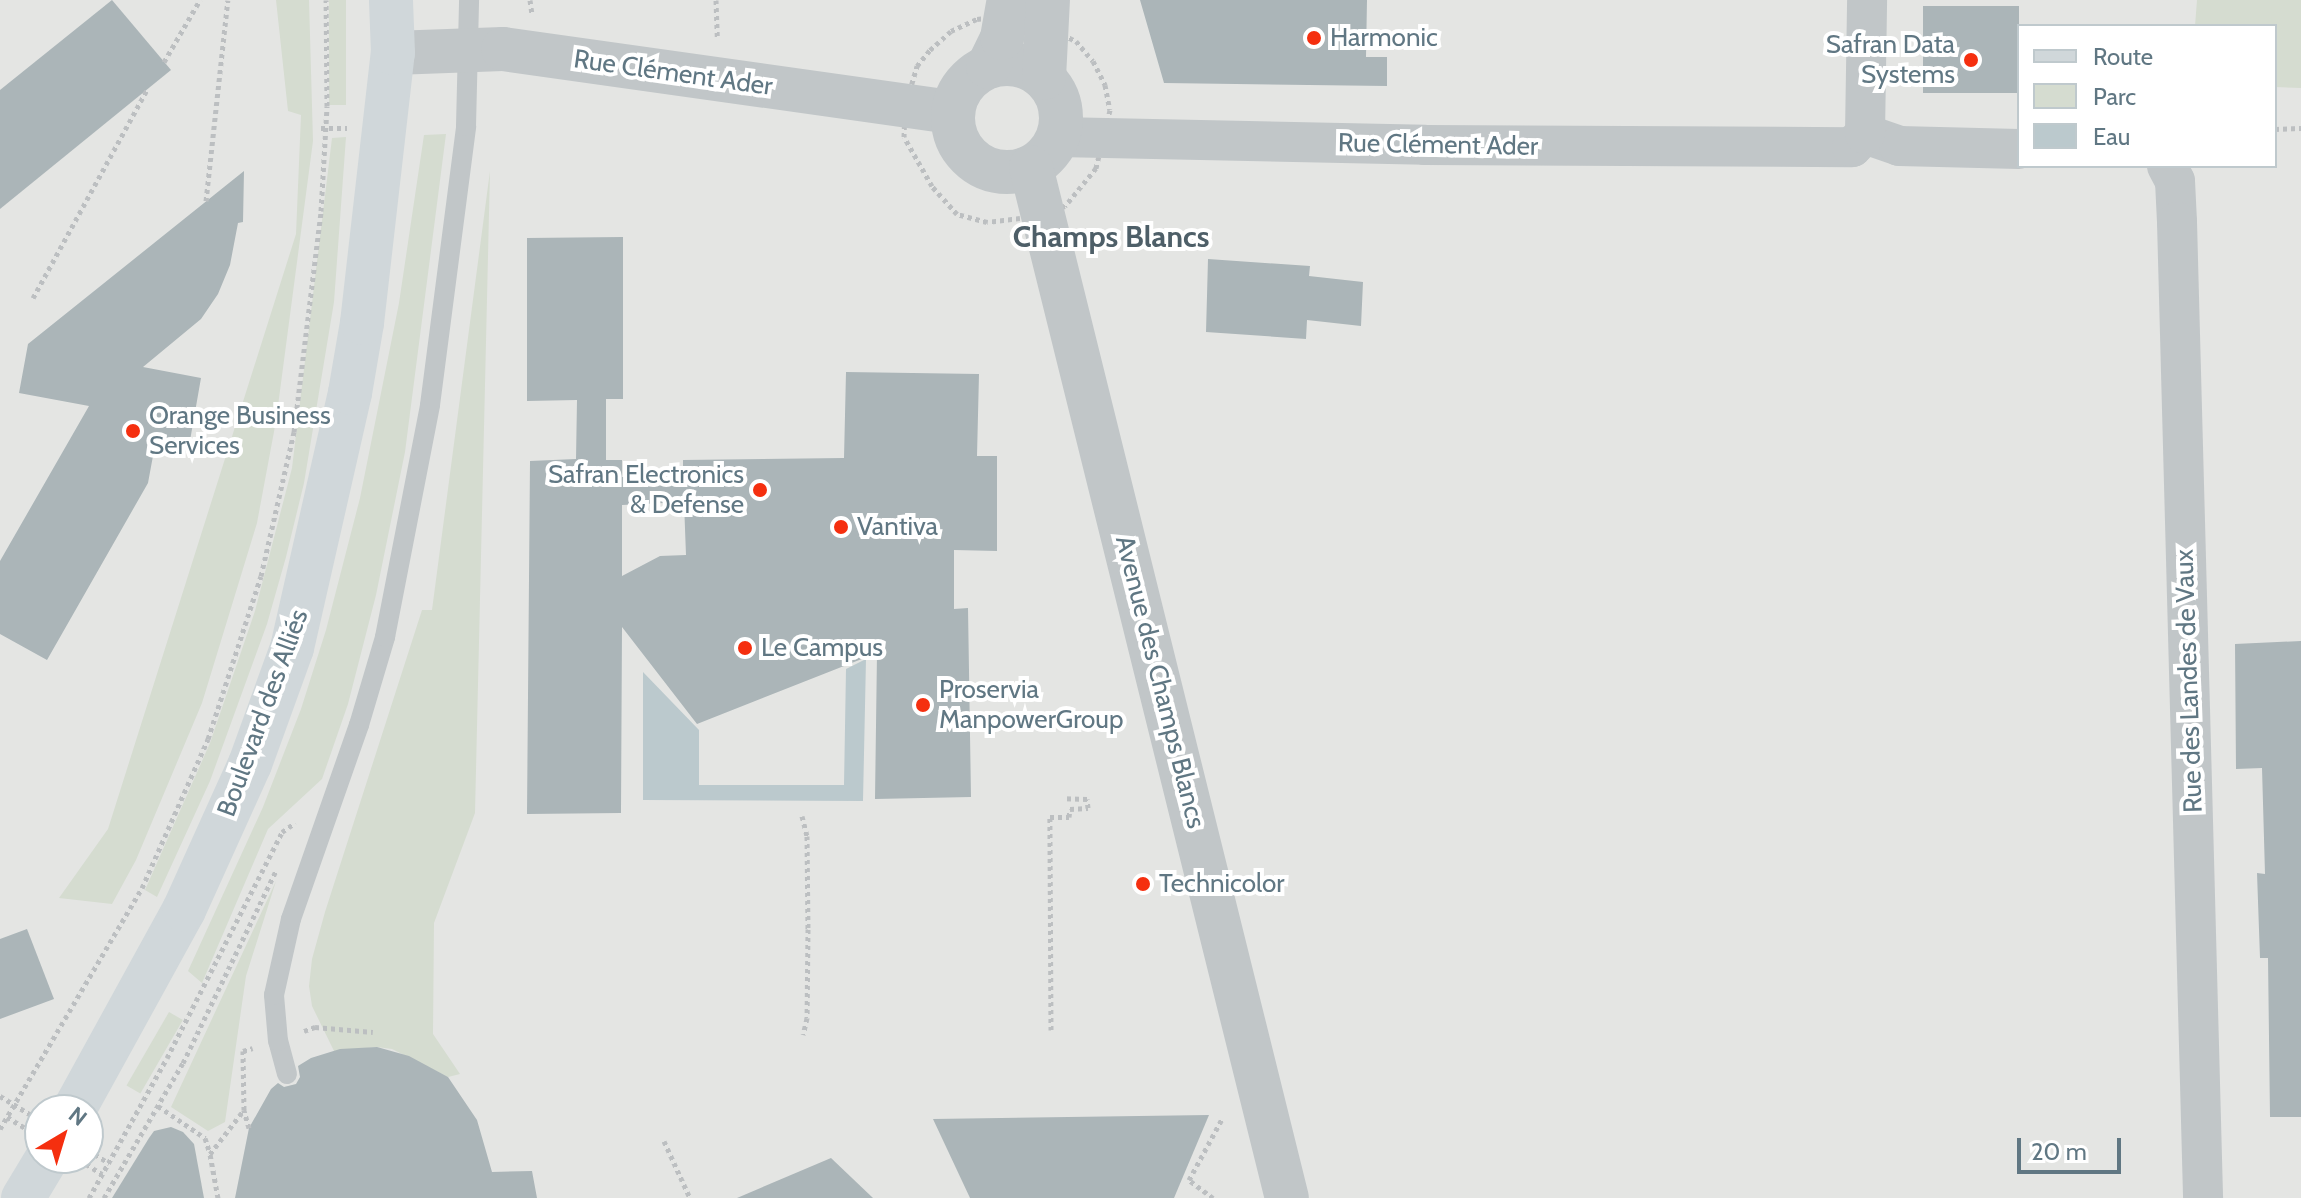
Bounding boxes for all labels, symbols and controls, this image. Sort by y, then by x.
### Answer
place label: Harmonic [1330,22,1438,54]
legend [2017,24,2277,168]
marker: Harmonic [1305,29,1323,47]
place label: Safran Data Systems [1826,29,1955,90]
text: Route [2093,42,2153,71]
street label: Rue Clément Ader [572,44,774,102]
marker: Safran Data Systems [1962,51,1980,69]
text: Parc [2093,82,2136,111]
text: Eau [2093,122,2130,151]
street label: Rue Clément Ader [1338,128,1538,162]
district label: Champs Blancs [1013,219,1209,255]
place label: Orange Business Services [149,400,331,462]
marker: Orange Business Services [124,422,142,440]
place label: Safran Electronics & Defense [548,459,744,520]
marker: Safran Electronics & Defense [751,481,769,499]
place label: Vantiva [857,511,938,543]
marker: Vantiva [832,518,850,536]
street label: Avenue des Champs Blancs [1109,533,1211,831]
street label: Rue des Landes de Vaux [2169,549,2209,813]
street label: Boulevard des Alliés [211,605,315,821]
place label: Le Campus [761,632,883,664]
marker: Le Campus [736,639,754,657]
place label: Proservia ManpowerGroup [939,674,1123,736]
marker: Proservia ManpowerGroup [914,696,932,714]
place label: Technicolor [1159,868,1285,900]
marker: Technicolor [1134,875,1152,893]
north arrow [24,1094,104,1174]
text: N [63,1101,92,1132]
scale bar [2021,1122,2125,1172]
text: 20 m [2031,1137,2087,1166]

